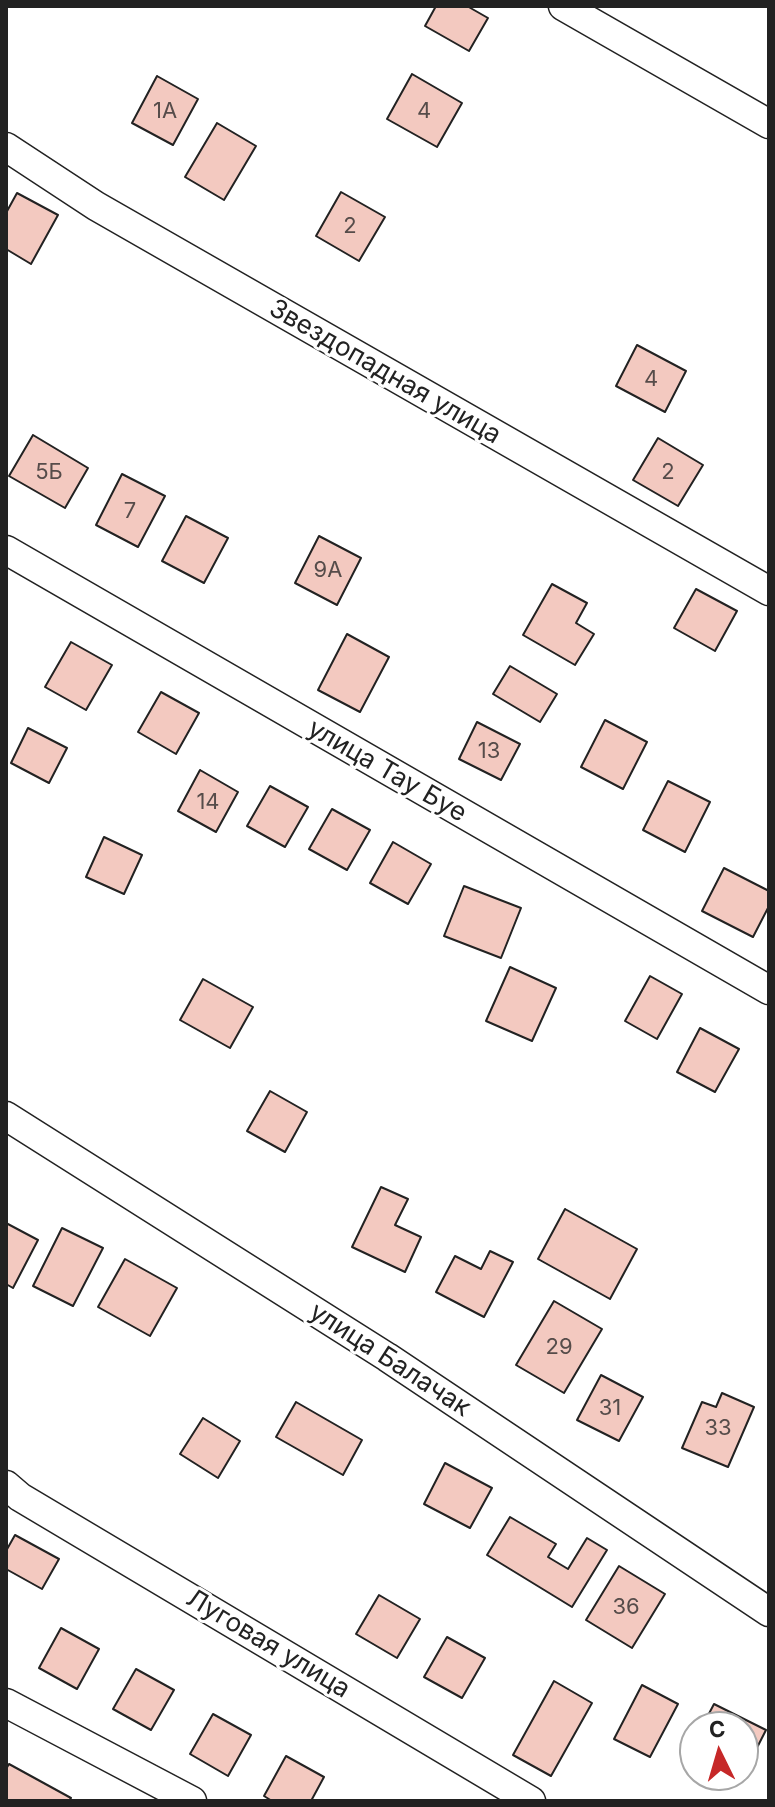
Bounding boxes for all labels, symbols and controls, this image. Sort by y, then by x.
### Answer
house number: 1А [153,98,177,124]
house number: 4 [417,98,431,124]
house number: 2 [343,213,357,239]
street label: Звездопадная улица [264,293,506,451]
house number: 4 [644,366,658,392]
house number: 5Б [35,459,63,485]
house number: 2 [661,459,675,485]
house number: 7 [124,498,136,524]
house number: 9А [314,557,342,583]
street label: улица Тау Буе [302,713,472,829]
house number: 13 [478,738,500,764]
house number: 14 [196,789,220,815]
street label: улица Балачак [304,1296,476,1424]
house number: 29 [545,1334,573,1360]
house number: 31 [599,1395,621,1421]
house number: 33 [704,1415,732,1441]
street label: Луговая улица [180,1583,356,1705]
house number: 36 [612,1594,640,1620]
north arrow [679,1711,759,1791]
text: С [708,1715,726,1743]

